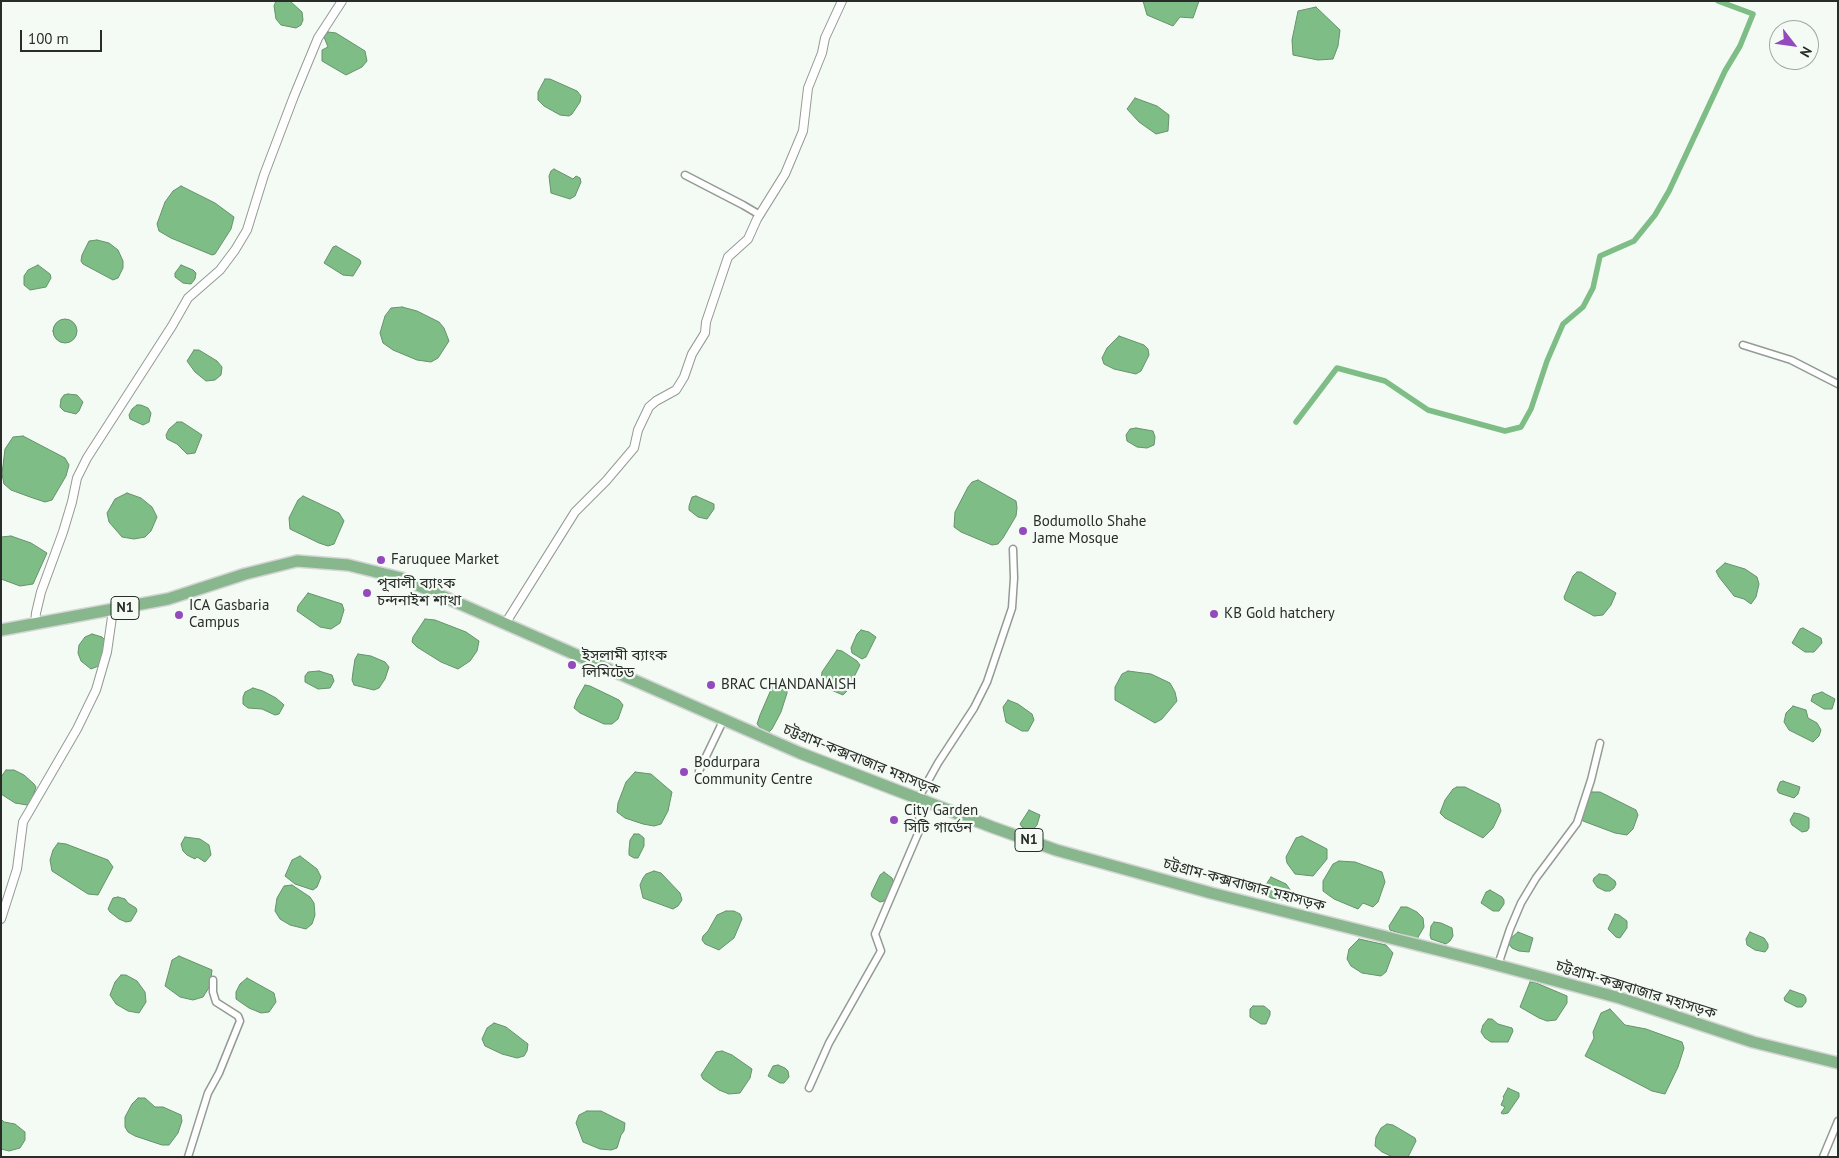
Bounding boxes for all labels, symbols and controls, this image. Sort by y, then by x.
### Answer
scale bar [22,20,105,52]
north arrow [1769,20,1819,70]
text: 100 m [28,29,69,48]
text: N [1796,44,1816,60]
place label: Bodumollo Shahe Jame Mosque [1033,513,1146,548]
marker: Bodumollo Shahe Jame Mosque [1017,525,1029,537]
place label: Faruquee Market [391,551,499,569]
marker: Faruquee Market [375,554,387,566]
place label: পূবালী ব্যাংক চন্দনাইশ শাখা [377,575,461,610]
marker: পূবালী ব্যাংক চন্দনাইশ শাখা [361,587,373,599]
road number: N1 [111,596,139,620]
place label: ICA Gasbaria Campus [189,597,269,632]
place label: KB Gold hatchery [1224,605,1335,623]
marker: KB Gold hatchery [1208,608,1220,620]
marker: ICA Gasbaria Campus [173,609,185,621]
place label: ইসলামী ব্যাংক লিমিটেড [582,647,667,682]
marker: ইসলামী ব্যাংক লিমিটেড [566,659,578,671]
place label: BRAC CHANDANAISH [721,676,856,694]
marker: BRAC CHANDANAISH [705,679,717,691]
street label: চট্টগ্রাম-কক্সবাজার মহাসড়ক [780,720,942,800]
place label: Bodurpara Community Centre [694,754,812,789]
marker: Bodurpara Community Centre [678,766,690,778]
place label: City Garden সিটি গার্ডেন [904,802,978,837]
marker: City Garden সিটি গার্ডেন [888,814,900,826]
road number: N1 [1015,828,1043,852]
street label: চট্টগ্রাম-কক্সবাজার মহাসড়ক [1161,855,1327,915]
street label: চট্টগ্রাম-কক্সবাজার মহাসড়ক [1553,957,1719,1023]

